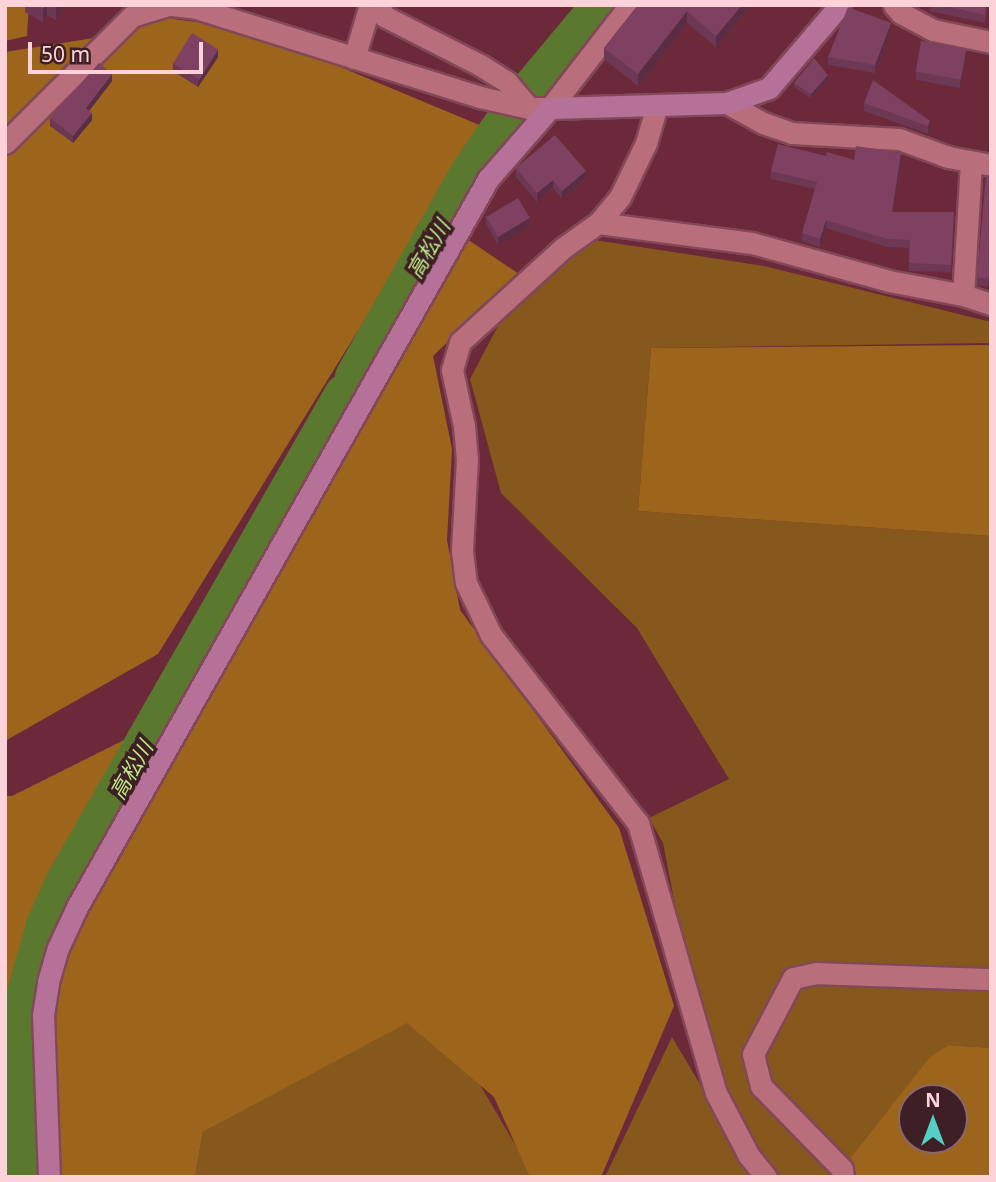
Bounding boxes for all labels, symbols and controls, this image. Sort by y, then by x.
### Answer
scale bar [32,28,206,72]
text: 50 m [41,40,90,68]
water label: 高松川 [401,215,455,283]
water label: 高松川 [104,736,158,804]
north arrow [898,1084,968,1154]
text: N [925,1087,941,1113]

